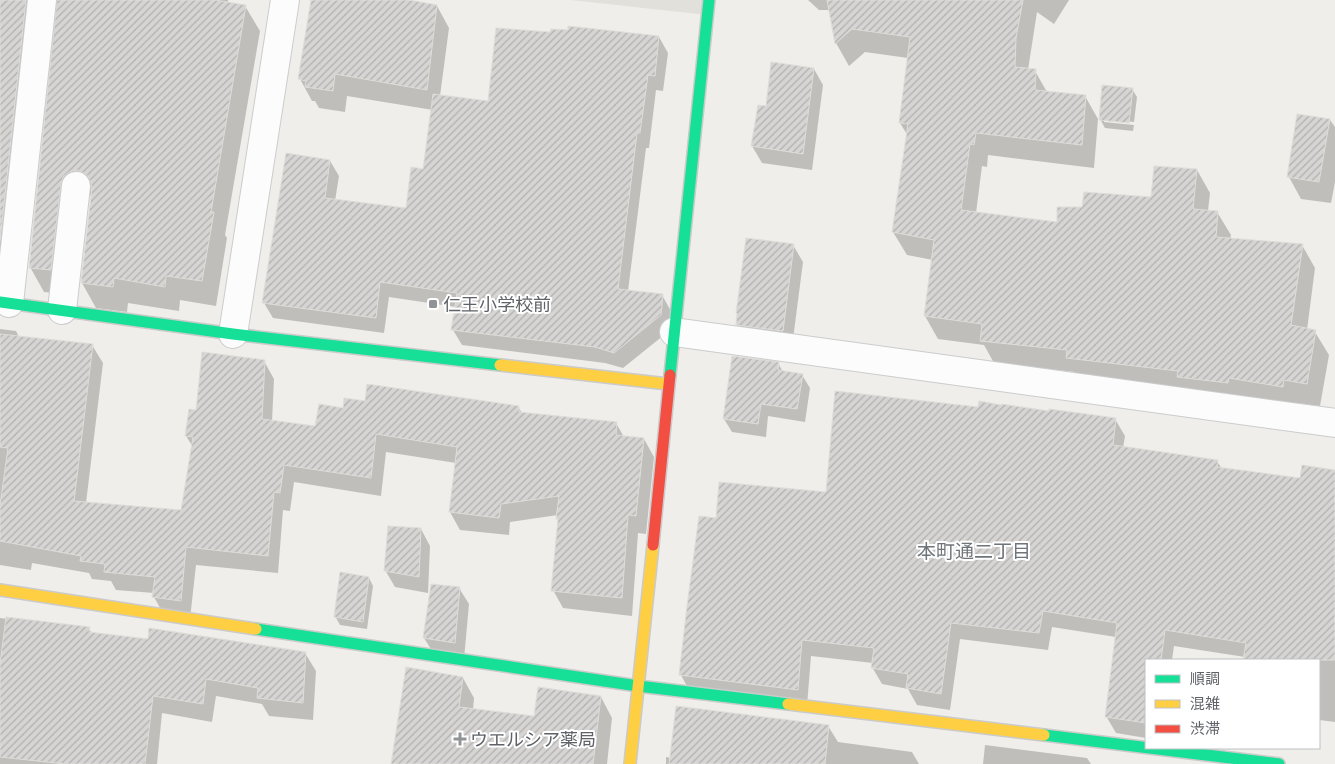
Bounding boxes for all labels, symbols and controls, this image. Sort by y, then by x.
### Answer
place label: 仁王小学校前 [443,294,551,315]
marker: 仁王小学校前 [427,298,439,310]
district label: 本町通二丁目 [917,540,1031,563]
legend [1145,659,1320,749]
text: 順調 [1190,669,1220,688]
text: 混雑 [1190,694,1220,713]
text: 渋滞 [1190,719,1220,738]
place label: ウエルシア薬局 [470,729,596,750]
marker: ウエルシア薬局 [454,733,466,745]

